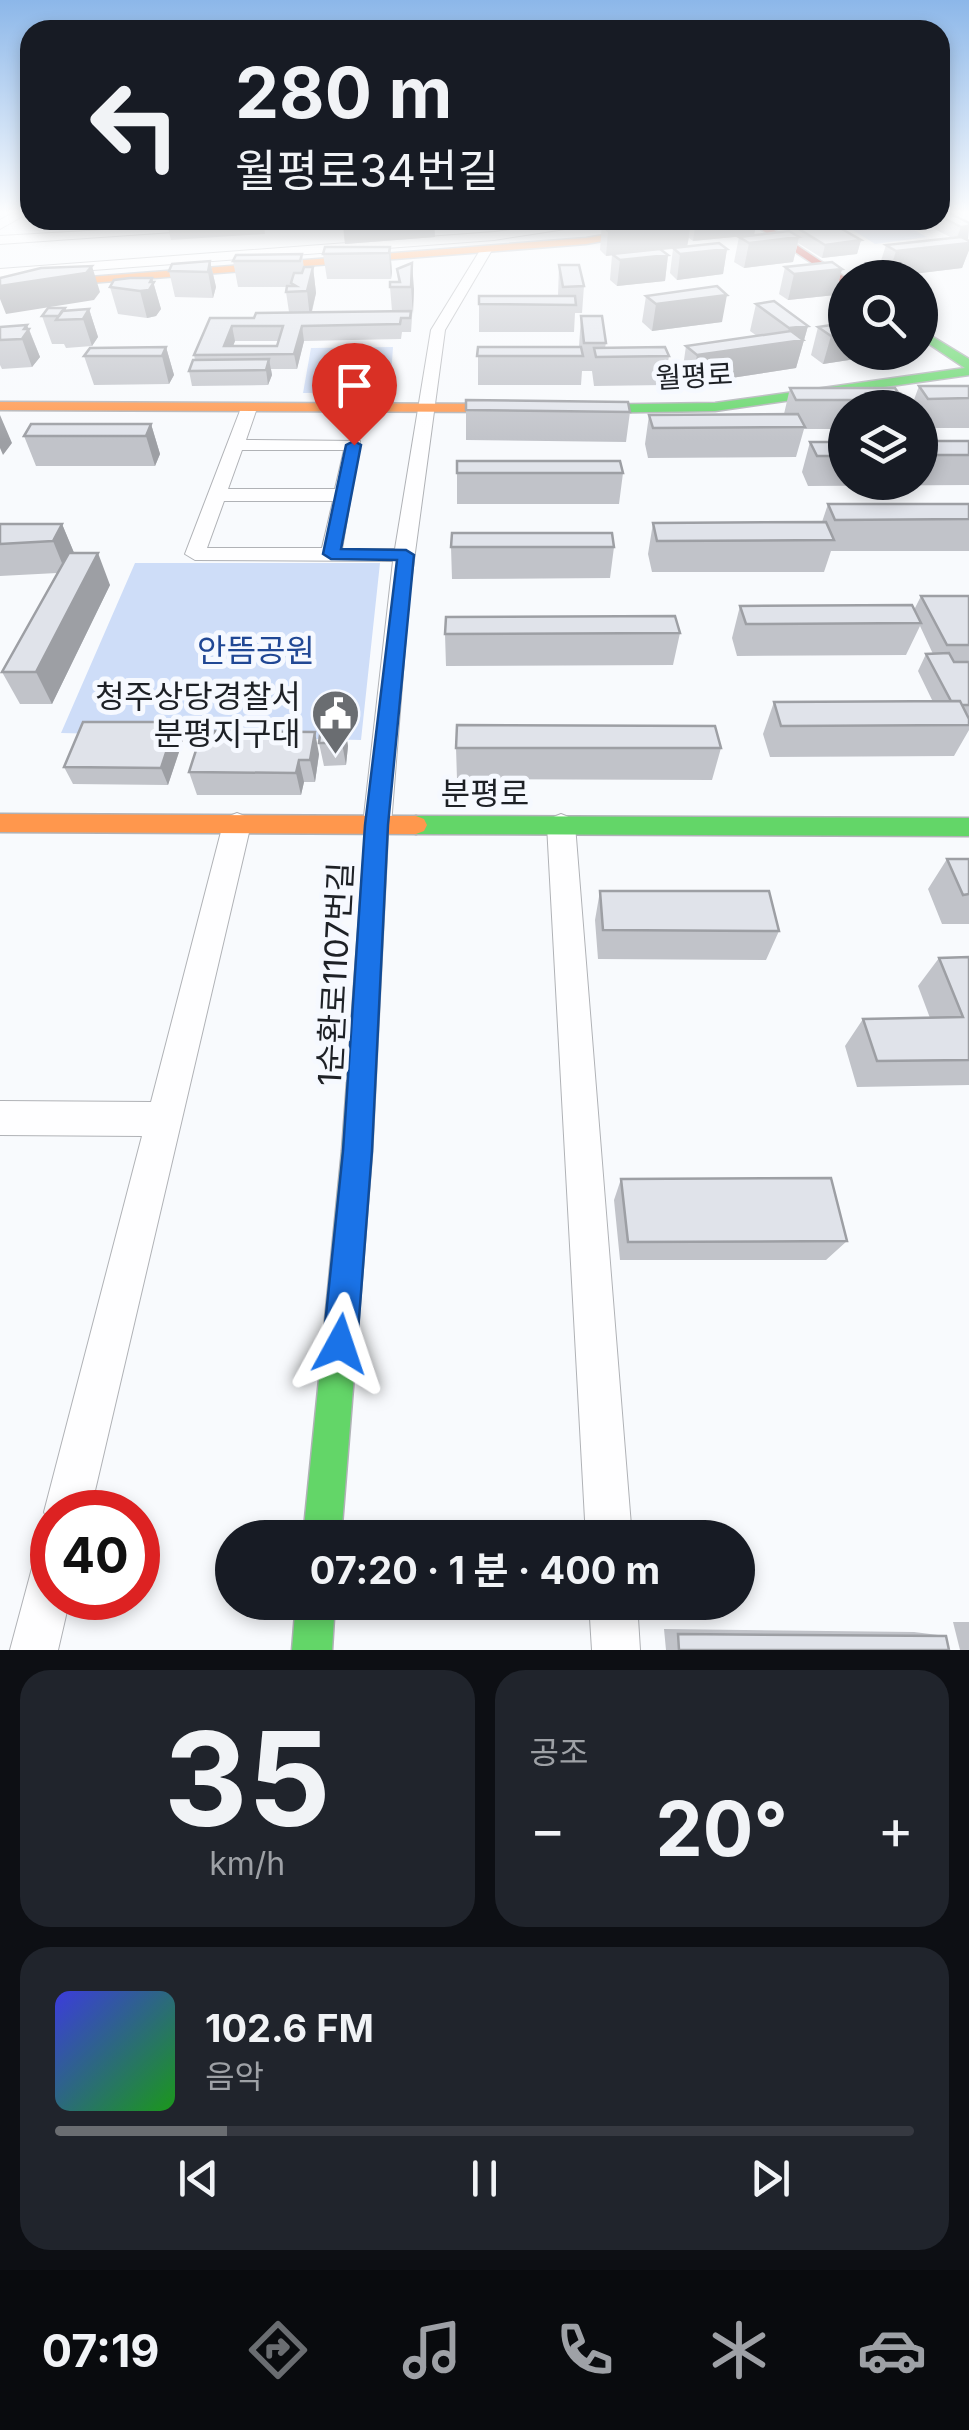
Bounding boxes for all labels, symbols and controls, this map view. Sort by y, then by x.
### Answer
text: 280 m [235,50,452,135]
icon: left [70,60,200,190]
text: 월평로34번길 [235,143,499,198]
map controls [828,260,938,500]
button: search [828,260,938,370]
pin [312,343,397,446]
street label: 월평로 [655,357,733,395]
icon: arrive [327,358,382,413]
button: layers [828,390,938,500]
park label: 안뜸공원 [197,631,315,670]
place label: 청주상당경찰서 분평지구대 [95,677,301,753]
public building icon: 청주상당경찰서 분평지구대 [310,688,362,756]
street label: 분평로 [441,774,529,813]
street label: 1순환로1107번길 [310,861,360,1087]
position arrow [288,1292,392,1396]
speed limit sign: 40 [30,1490,160,1620]
text: 07:20 · 1 분 · 400 m [310,1547,660,1593]
text: 35 [164,1700,331,1857]
text: 공조 [530,1733,588,1772]
text: 20° [656,1783,788,1874]
text: − [530,1796,566,1862]
text: + [878,1796,914,1862]
text: km/h [209,1844,285,1883]
text: 102.6 FM [205,2005,374,2051]
text: 음악 [205,2057,264,2096]
icon: previous [171,2151,226,2206]
icon: pause [457,2151,512,2206]
icon: next [743,2151,798,2206]
icon: directions [243,2315,313,2385]
icon: music [397,2315,467,2385]
icon: phone [550,2315,620,2385]
icon: climate [704,2315,774,2385]
icon: car [857,2315,927,2385]
text: 07:19 [42,2323,160,2378]

